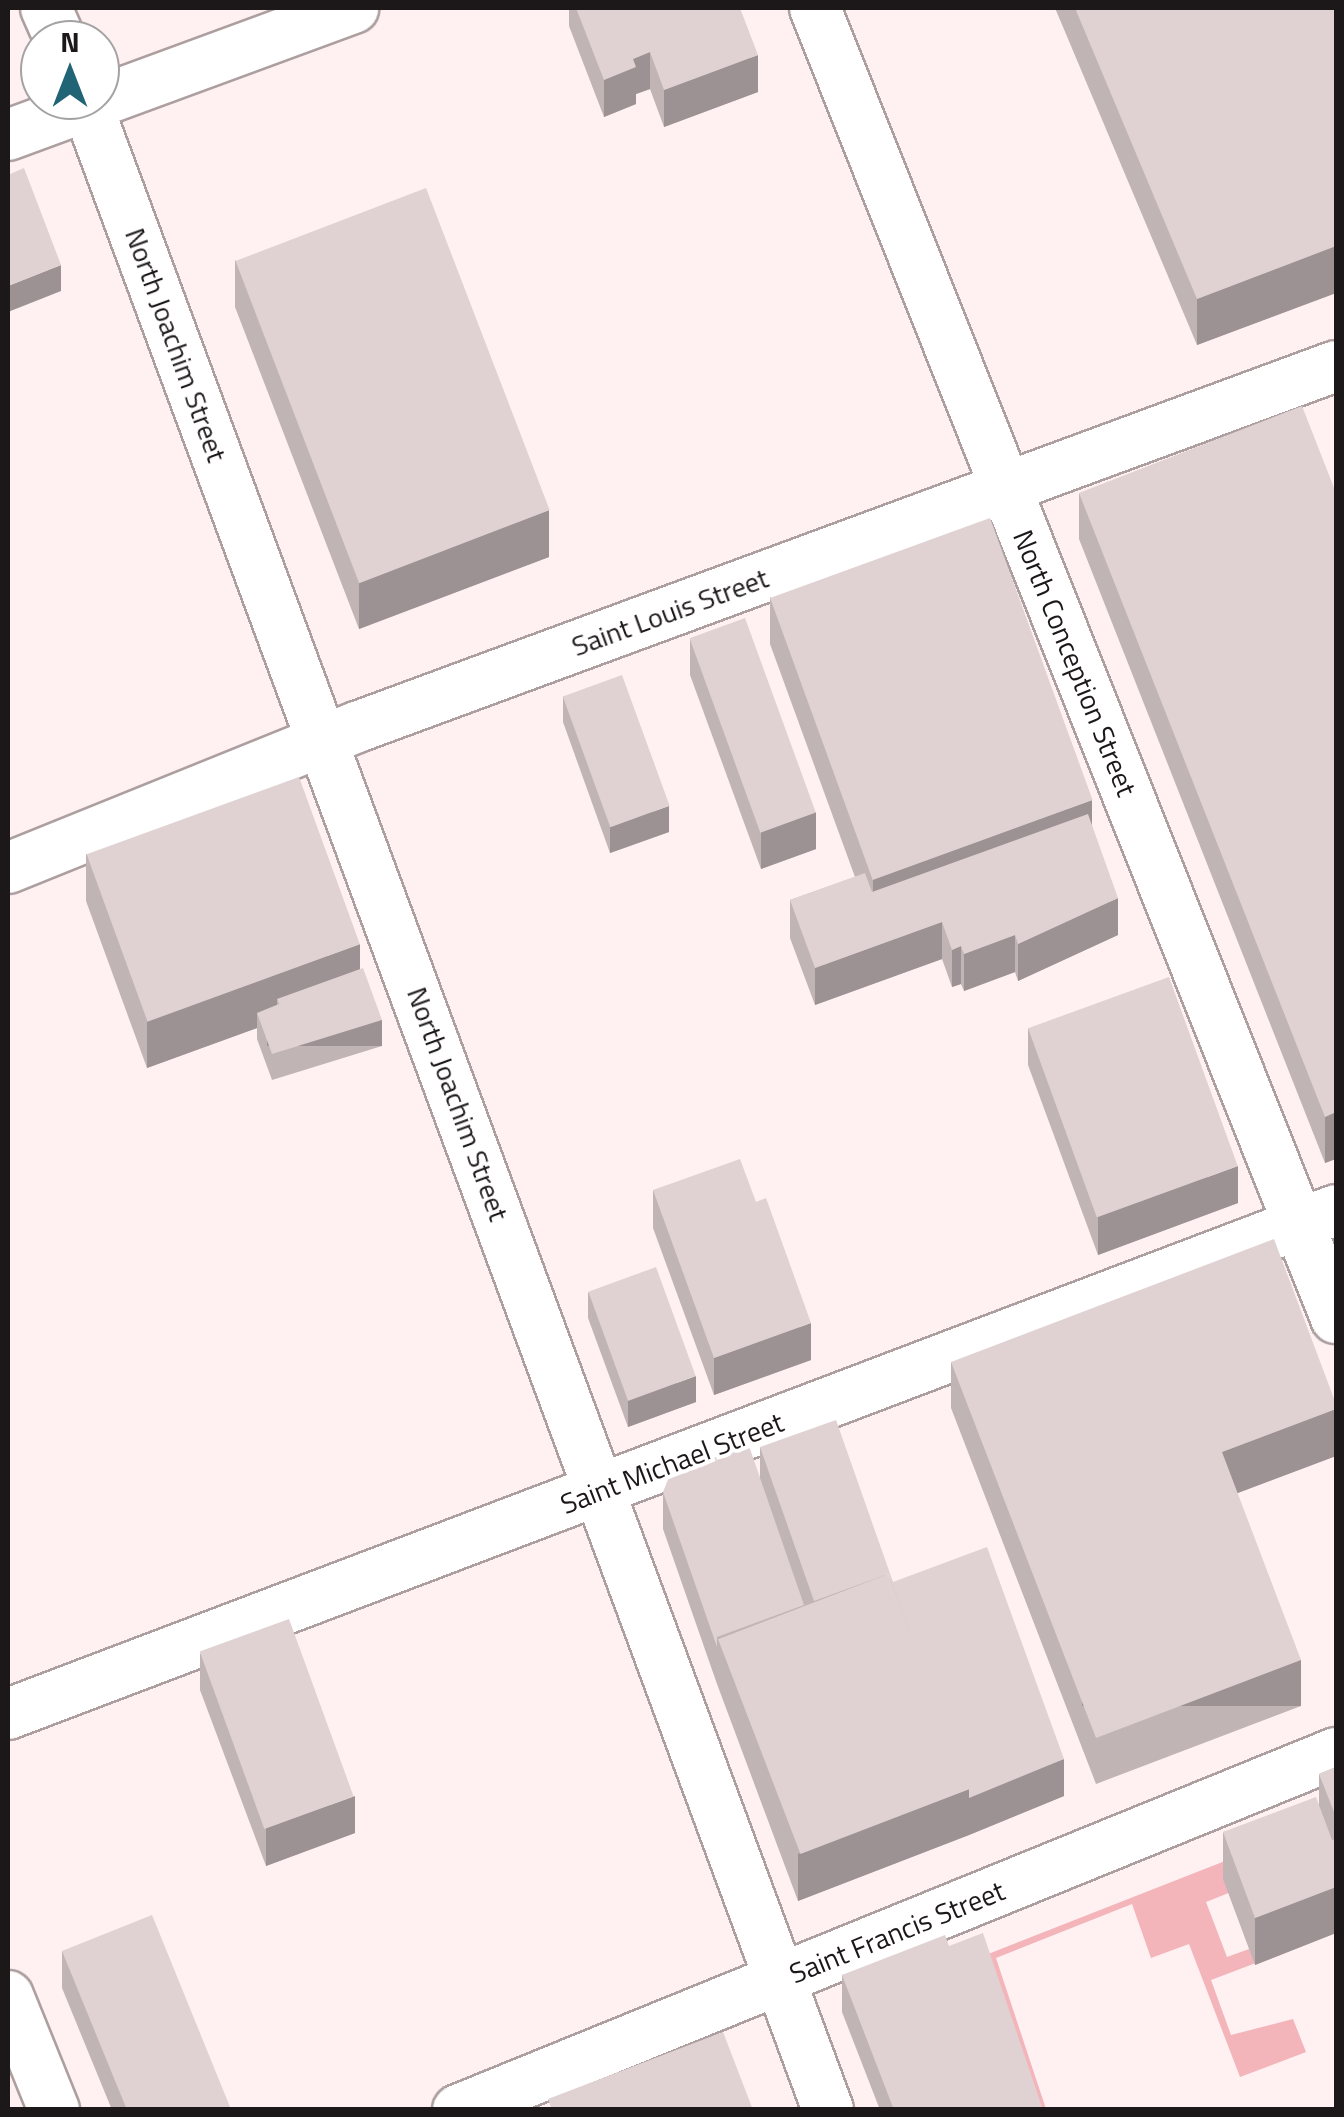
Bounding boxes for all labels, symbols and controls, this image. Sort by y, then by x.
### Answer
north arrow [20,20,120,120]
text: N [60,20,80,63]
street label: North Joachim Street [118,224,234,466]
street label: North Conception Street [1006,525,1144,801]
street label: Saint Louis Street [567,561,773,663]
street label: North Joachim Street [400,983,516,1225]
street label: Saint Michael Street [556,1405,788,1521]
street label: Saint Francis Street [785,1874,1009,1990]

